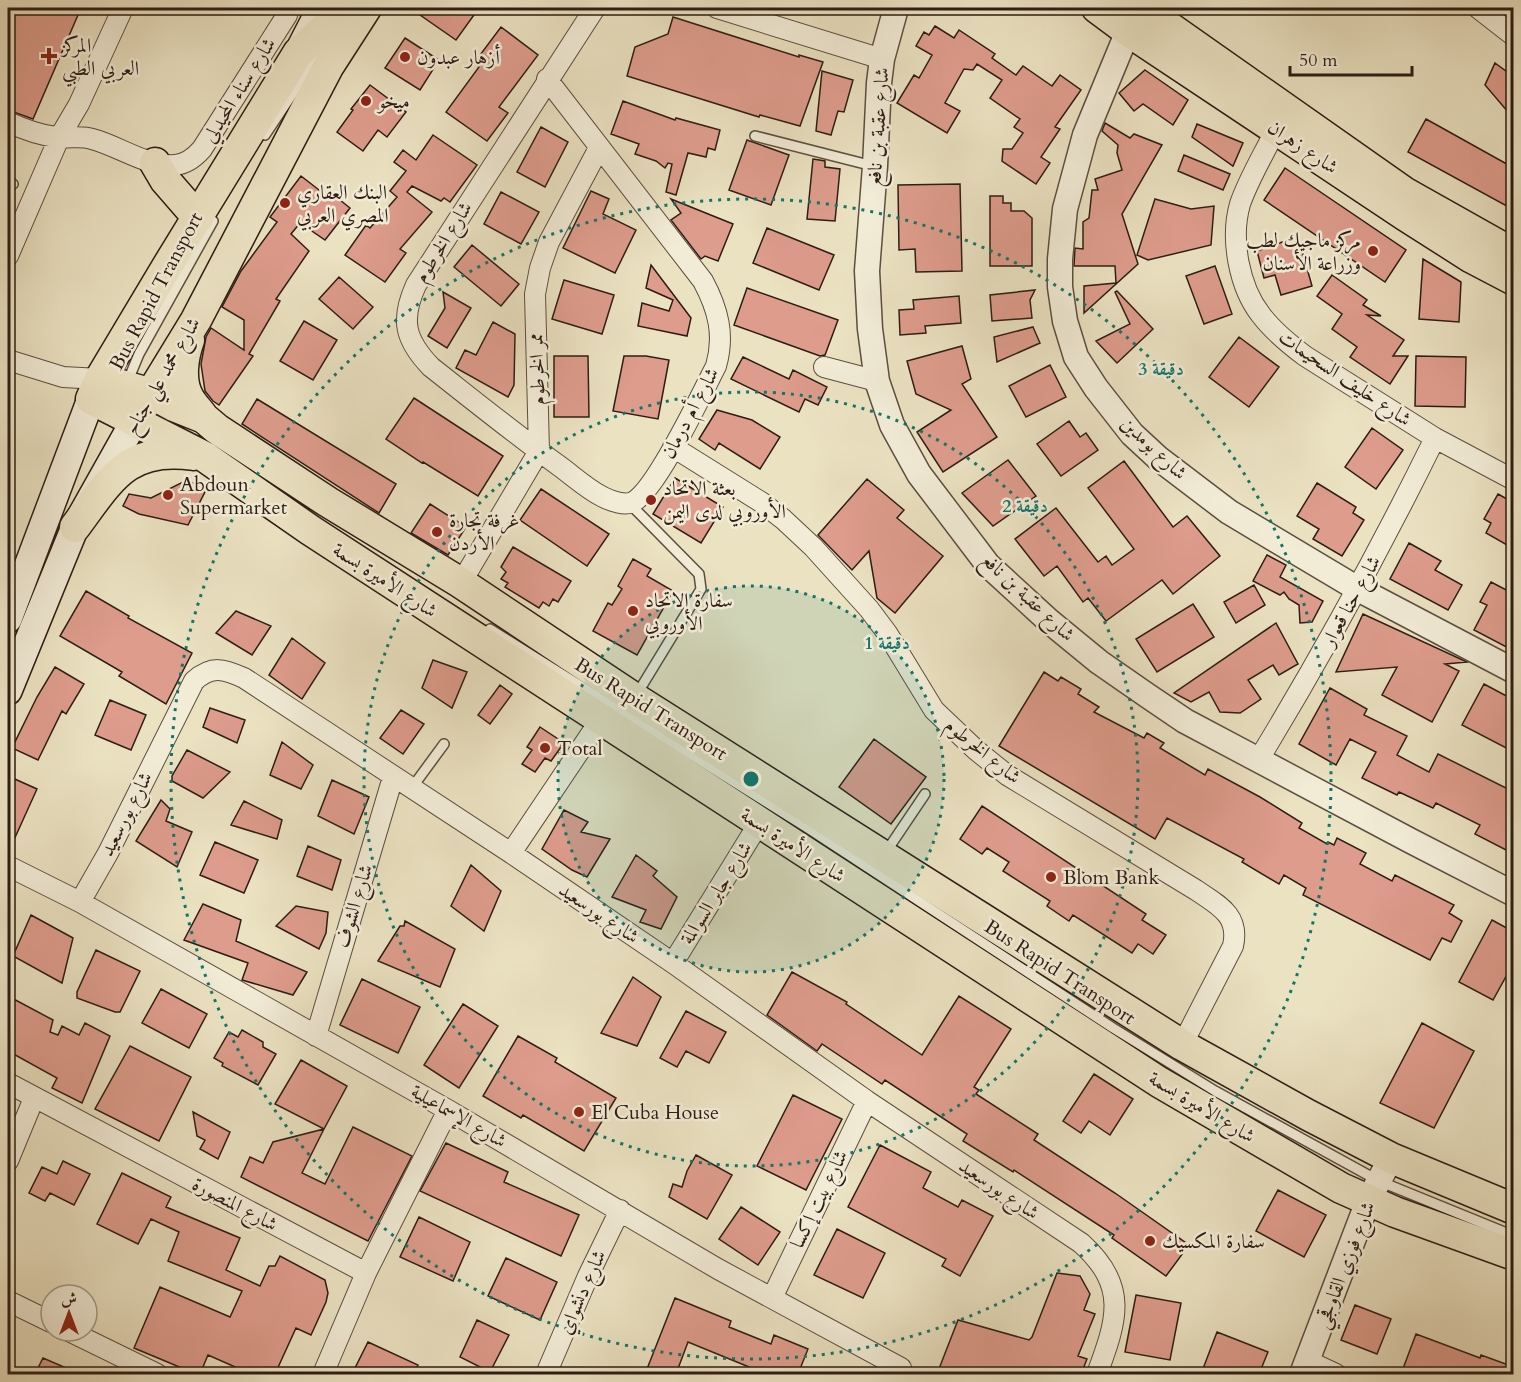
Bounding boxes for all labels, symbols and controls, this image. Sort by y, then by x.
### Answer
place label: المركز العربي الطبي [60,32,139,87]
street label: شارع سناء المحيدلي [196,32,286,150]
scale bar [1290,39,1412,77]
place label: أزهار عبدون [417,43,500,71]
marker: المركز العربي الطبي [40,47,58,65]
text: 50 m [1299,48,1338,73]
marker: أزهار عبدون [398,50,412,64]
street label: شارع عقبة بن نافع [860,66,900,188]
place label: ميخو [376,88,410,115]
marker: ميخو [359,94,373,108]
street label: شارع زهران [1260,114,1344,184]
place label: البنك العقاري المصري العربي [297,179,389,231]
marker: البنك العقاري المصري العربي [278,196,292,210]
street label: شارع الخرطوم [407,196,482,290]
street label: Bus Rapid Transport [103,207,209,375]
place label: مركز ماجيك لطب وزراعة الأسنان [1246,227,1361,277]
marker: مركز ماجيك لطب وزراعة الأسنان [1366,244,1380,258]
street label: شارع محمد علي جناح [117,312,212,443]
street label: شارع خليف السحيمات [1271,323,1417,436]
street label: ممر الخرطوم [522,332,556,406]
text: 3 دقيقة [1138,357,1184,382]
street label: شارع أم درمان [654,362,729,465]
street label: شارع بومدين [1112,410,1193,489]
place label: Abdoun Supermarket [180,471,288,521]
place label: بعثة الاتحاد الأوروبي لدى اليمن [663,475,786,527]
marker: Abdoun Supermarket [161,488,175,502]
marker: بعثة الاتحاد الأوروبي لدى اليمن [644,493,658,507]
text: 2 دقيقة [1002,494,1048,519]
place label: غرفة تجارة الأردن [449,507,520,557]
marker: غرفة تجارة الأردن [430,525,444,539]
street label: شارع الأميرة بسمة [325,534,444,627]
street label: شارع عقبة بن نافع [972,546,1081,651]
street label: شارع حنا قعوار [1314,551,1391,655]
place label: سفارة الاتحاد الأوروبي [645,587,733,639]
marker: سفارة الاتحاد الأوروبي [626,604,640,618]
text: 1 دقيقة [864,631,910,656]
street label: Bus Rapid Transport [570,651,733,767]
street label: شارع الخرطوم [937,712,1027,793]
place label: Total [557,735,603,762]
marker: Total [538,741,552,755]
street label: شارع بورسعيد [93,767,162,863]
centre of rings [741,769,761,789]
street label: شارع الأميرة بسمة [733,799,852,892]
street label: شارع جابر السوالمة [674,836,762,952]
street label: شارع الشوف [329,861,383,952]
place label: Blom Bank [1063,864,1159,891]
marker: Blom Bank [1044,870,1058,884]
street label: شارع بورسعيد [551,876,645,953]
street label: Bus Rapid Transport [979,913,1141,1031]
street label: شارع الأميرة بسمة [1142,1063,1261,1153]
street label: شارع الإسماعيلية [404,1078,512,1158]
place label: El Cuba House [591,1099,719,1126]
marker: El Cuba House [572,1105,586,1119]
street label: شارع بيت إكسا [784,1145,858,1254]
street label: شارع بورسعيد [951,1152,1045,1229]
street label: شارع المنصورة [186,1170,282,1241]
street label: شارع فوزي القاوقجي [1308,1197,1386,1334]
place label: سفارة المكسيك [1162,1228,1265,1255]
marker: سفارة المكسيك [1143,1234,1157,1248]
street label: شارع دنشواي [551,1245,616,1340]
north arrow [39,1283,99,1343]
text: ش [61,1288,77,1310]

